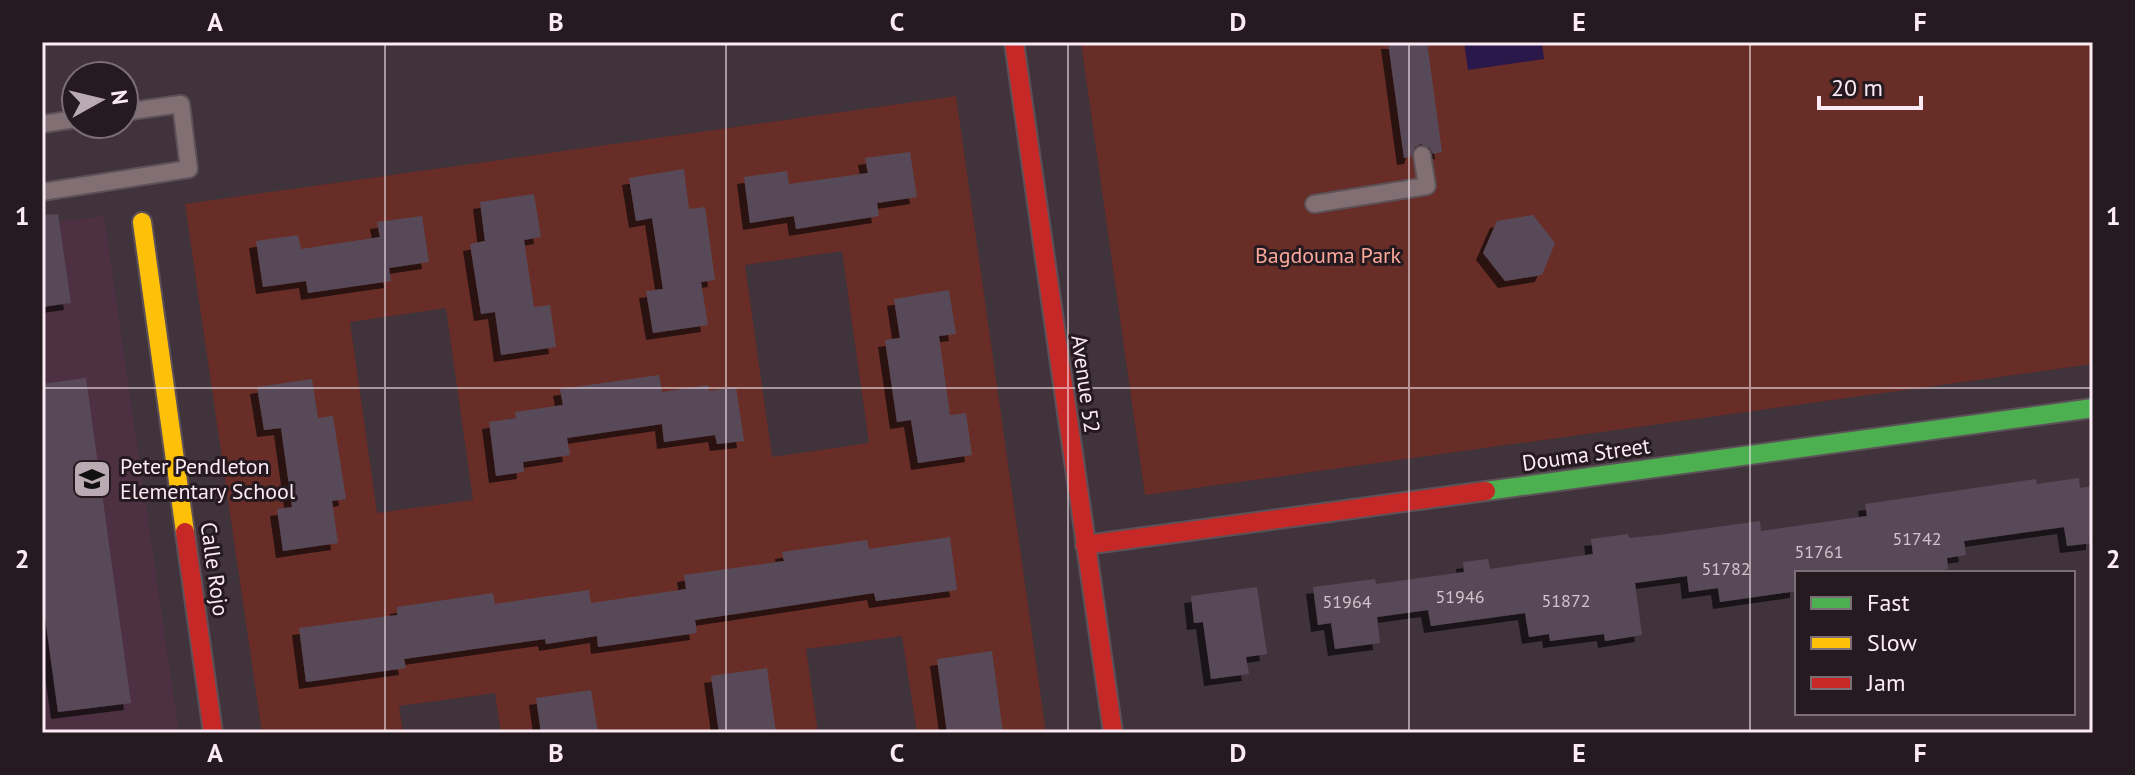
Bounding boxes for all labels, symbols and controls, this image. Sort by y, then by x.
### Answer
text: A [207,5,223,38]
text: B [548,5,564,38]
text: C [890,5,904,38]
text: D [1230,5,1246,38]
text: E [1572,5,1586,38]
text: F [1913,5,1927,38]
north arrow [60,60,140,140]
scale bar [1819,60,1921,110]
text: 20 m [1831,72,1883,103]
text: N [105,88,135,106]
text: 1 [15,199,29,232]
text: 1 [2106,199,2120,232]
park label: Bagdouma Park [1255,241,1402,269]
street label: Avenue 52 [1065,333,1107,435]
street label: Douma Street [1520,431,1652,477]
place label: Peter Pendleton Elementary School [120,452,296,505]
school or university icon: Peter Pendleton Elementary School [71,458,113,500]
street label: Calle Rojo [195,520,235,618]
house number: 51742 [1892,527,1942,550]
house number: 51761 [1794,540,1844,563]
text: 2 [15,542,29,575]
text: 2 [2106,542,2120,575]
house number: 51782 [1701,557,1751,580]
legend [1795,571,2075,715]
house number: 51946 [1435,585,1485,608]
text: Fast [1867,587,1910,618]
house number: 51872 [1541,589,1591,612]
house number: 51964 [1322,590,1372,613]
text: Slow [1867,627,1917,658]
text: Jam [1866,667,1905,698]
text: A [207,736,223,769]
text: B [548,736,564,769]
text: C [890,736,904,769]
text: D [1230,736,1246,769]
text: E [1572,736,1586,769]
text: F [1913,736,1927,769]

